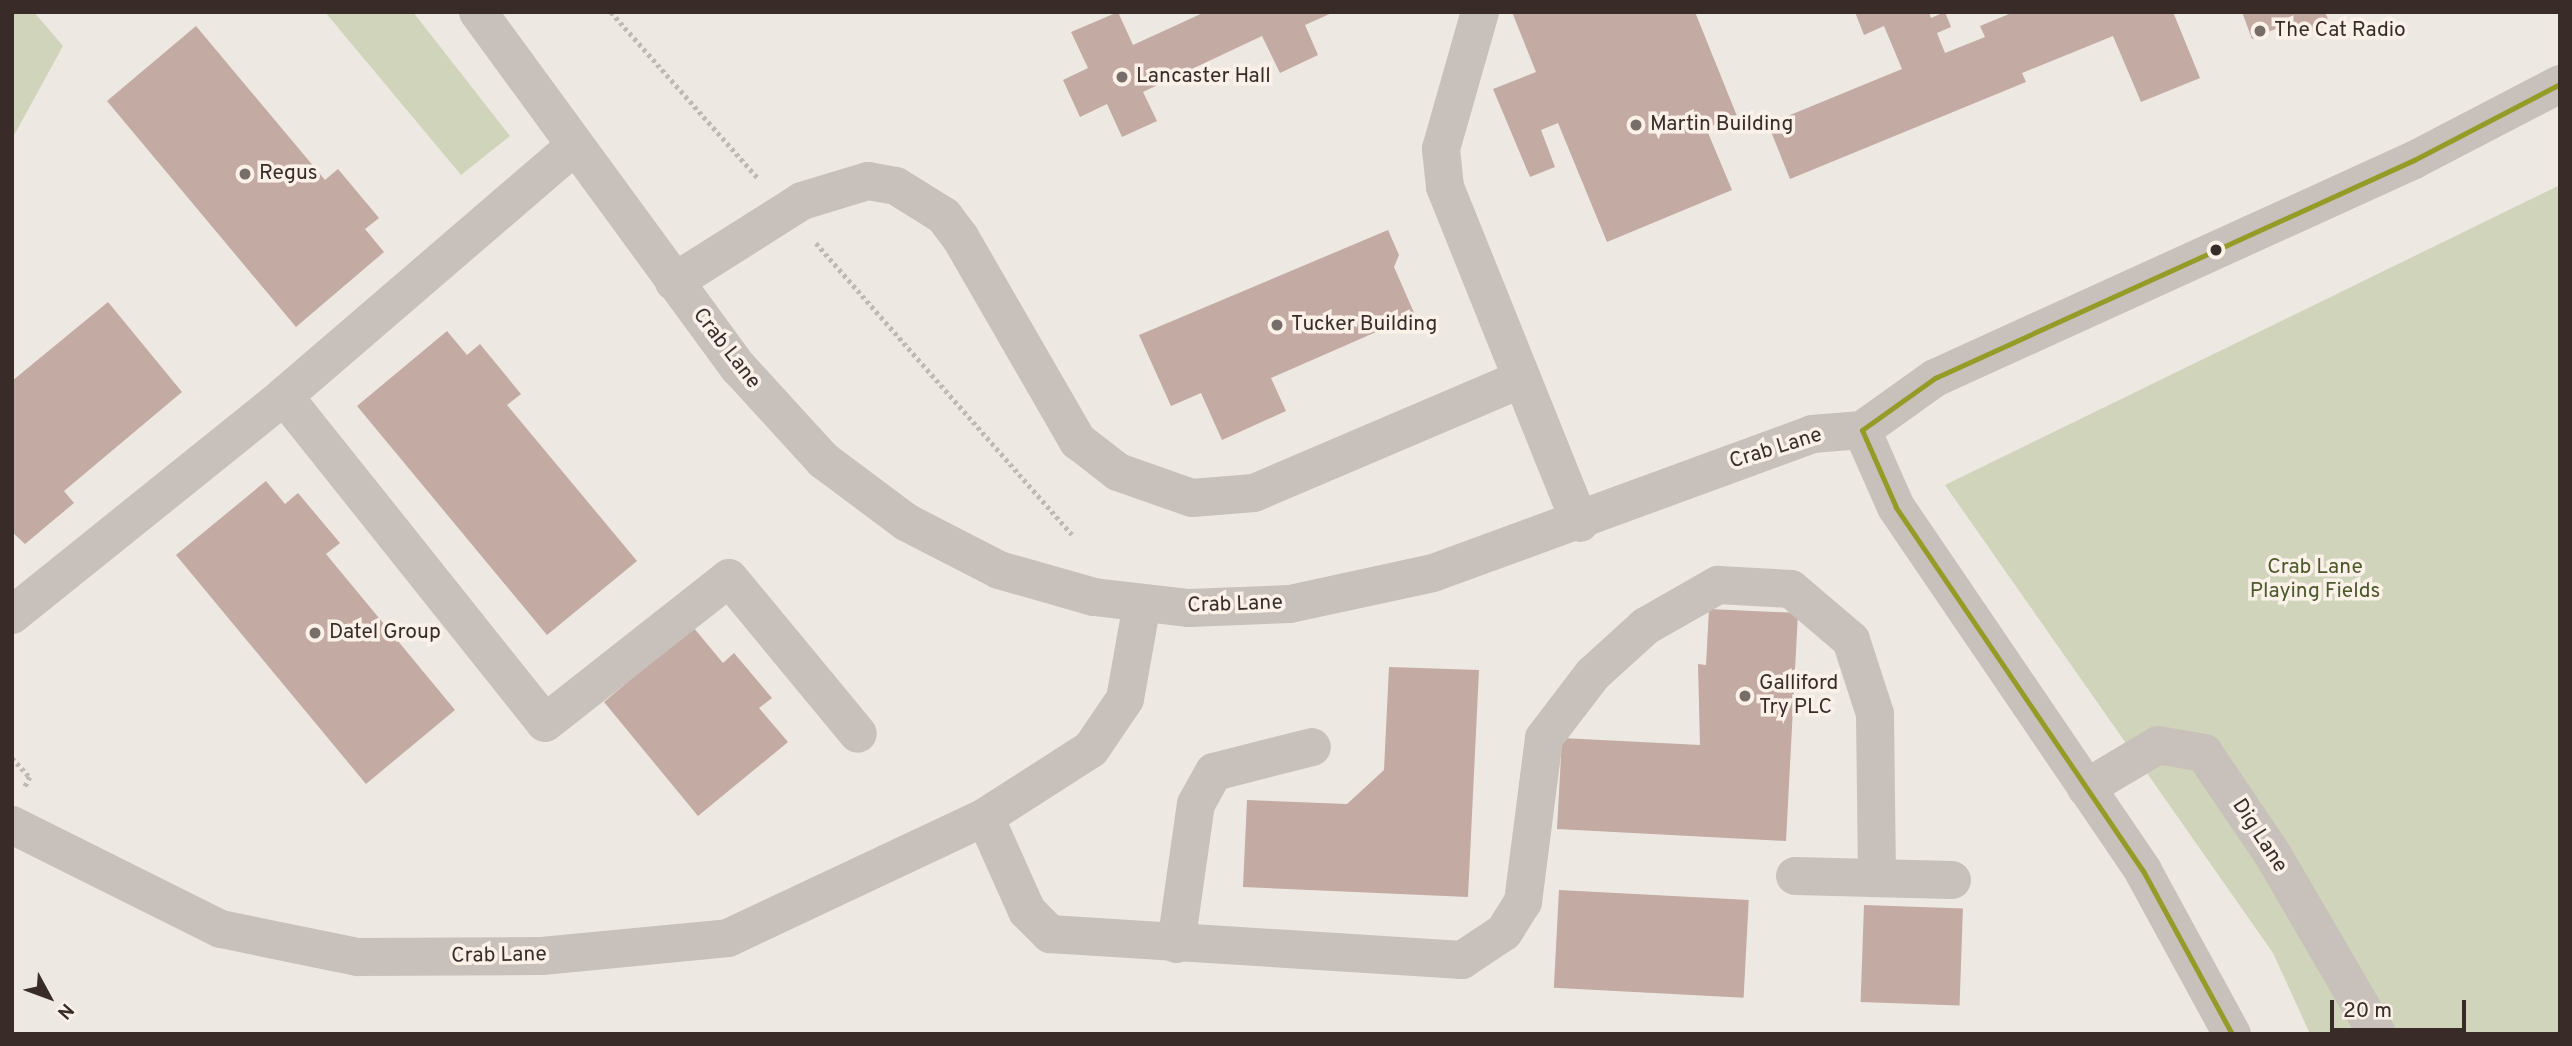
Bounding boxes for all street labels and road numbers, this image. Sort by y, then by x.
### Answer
street label: Crab Lane [687,304,765,394]
street label: Crab Lane [1727,423,1825,475]
street label: Crab Lane [1187,591,1283,619]
street label: Dig Lane [2226,794,2292,878]
street label: Crab Lane [451,943,547,969]

